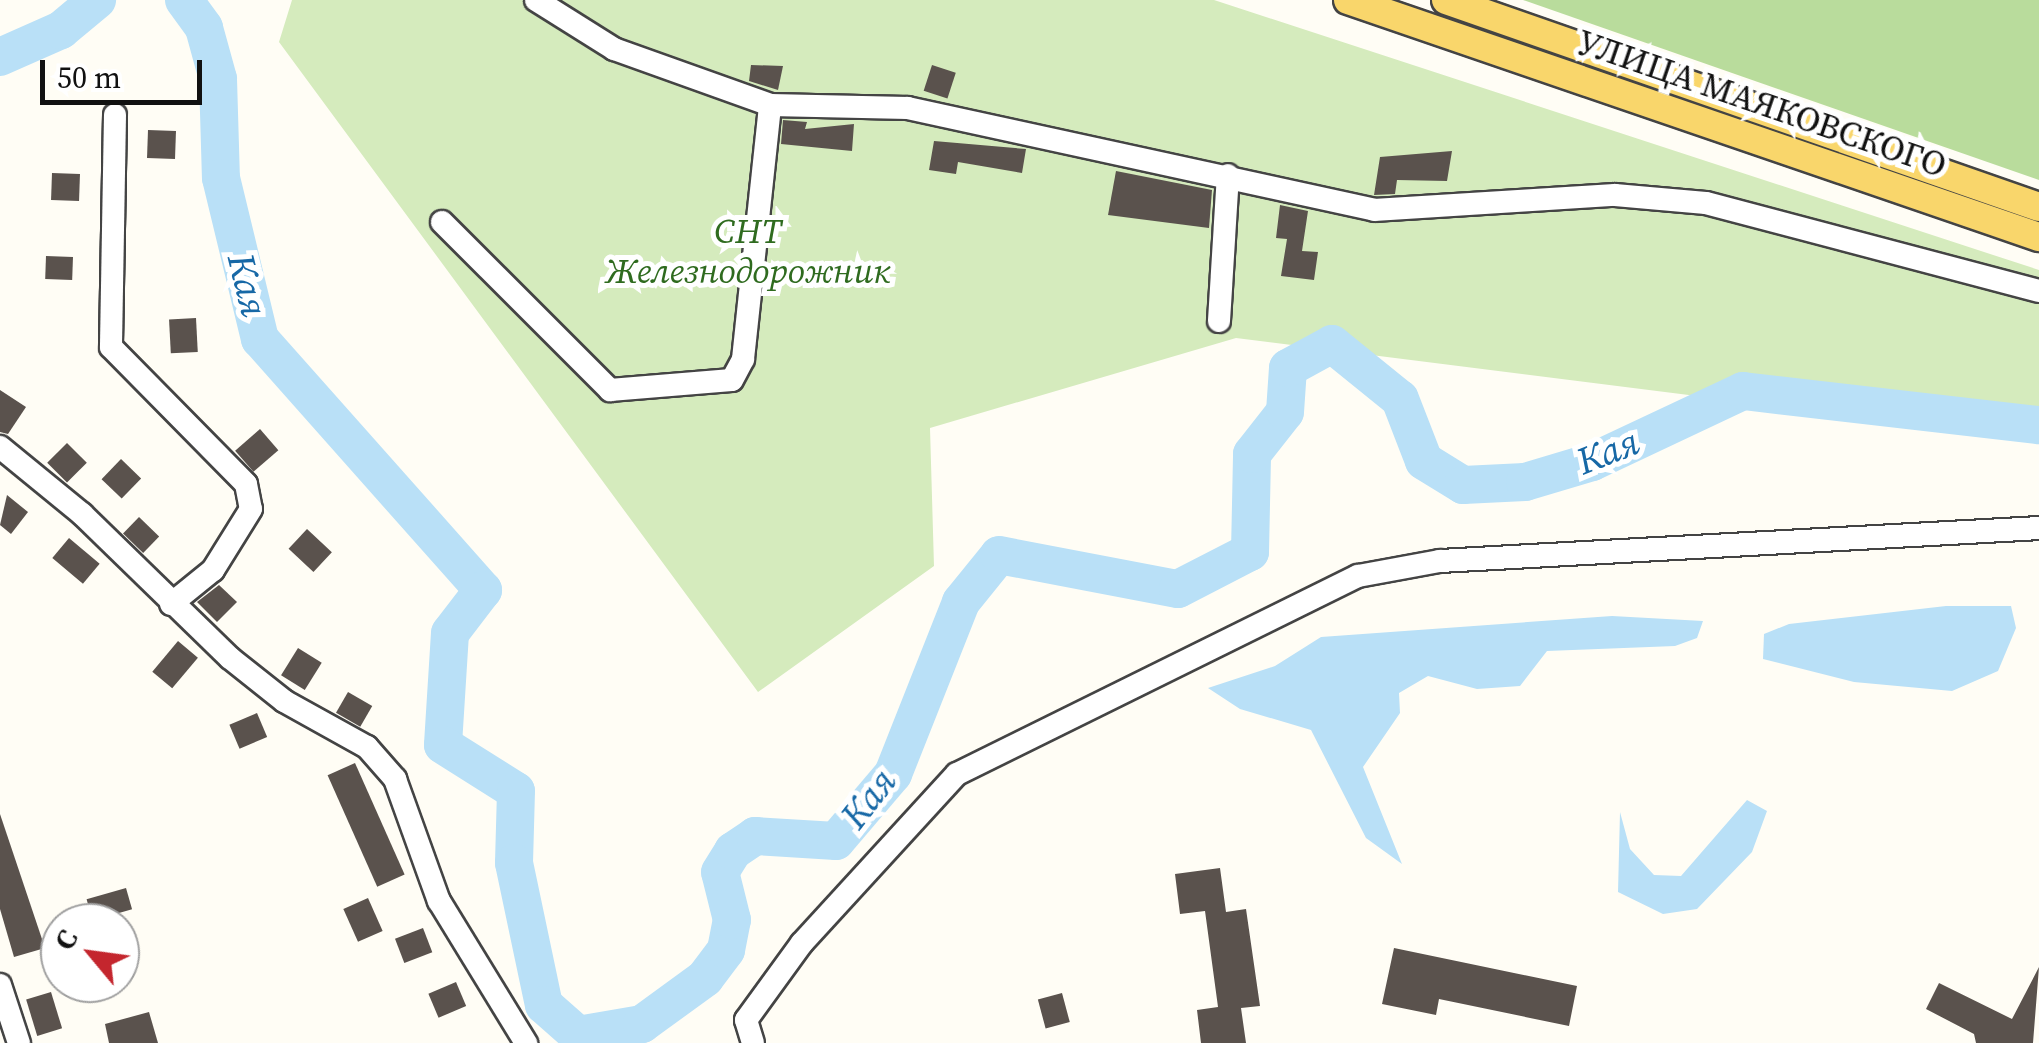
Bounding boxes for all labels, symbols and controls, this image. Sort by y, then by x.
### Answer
street label: УЛИЦА МАЯКОВСКОГО [1572,20,1952,186]
scale bar [45,40,208,102]
text: 50 m [57,57,121,98]
park label: СНТ Железнодорожник [606,210,890,292]
water label: Кая [217,249,277,321]
water label: Кая [1570,419,1646,485]
water label: Кая [832,760,906,838]
north arrow [40,903,140,1003]
text: С [45,923,86,956]

